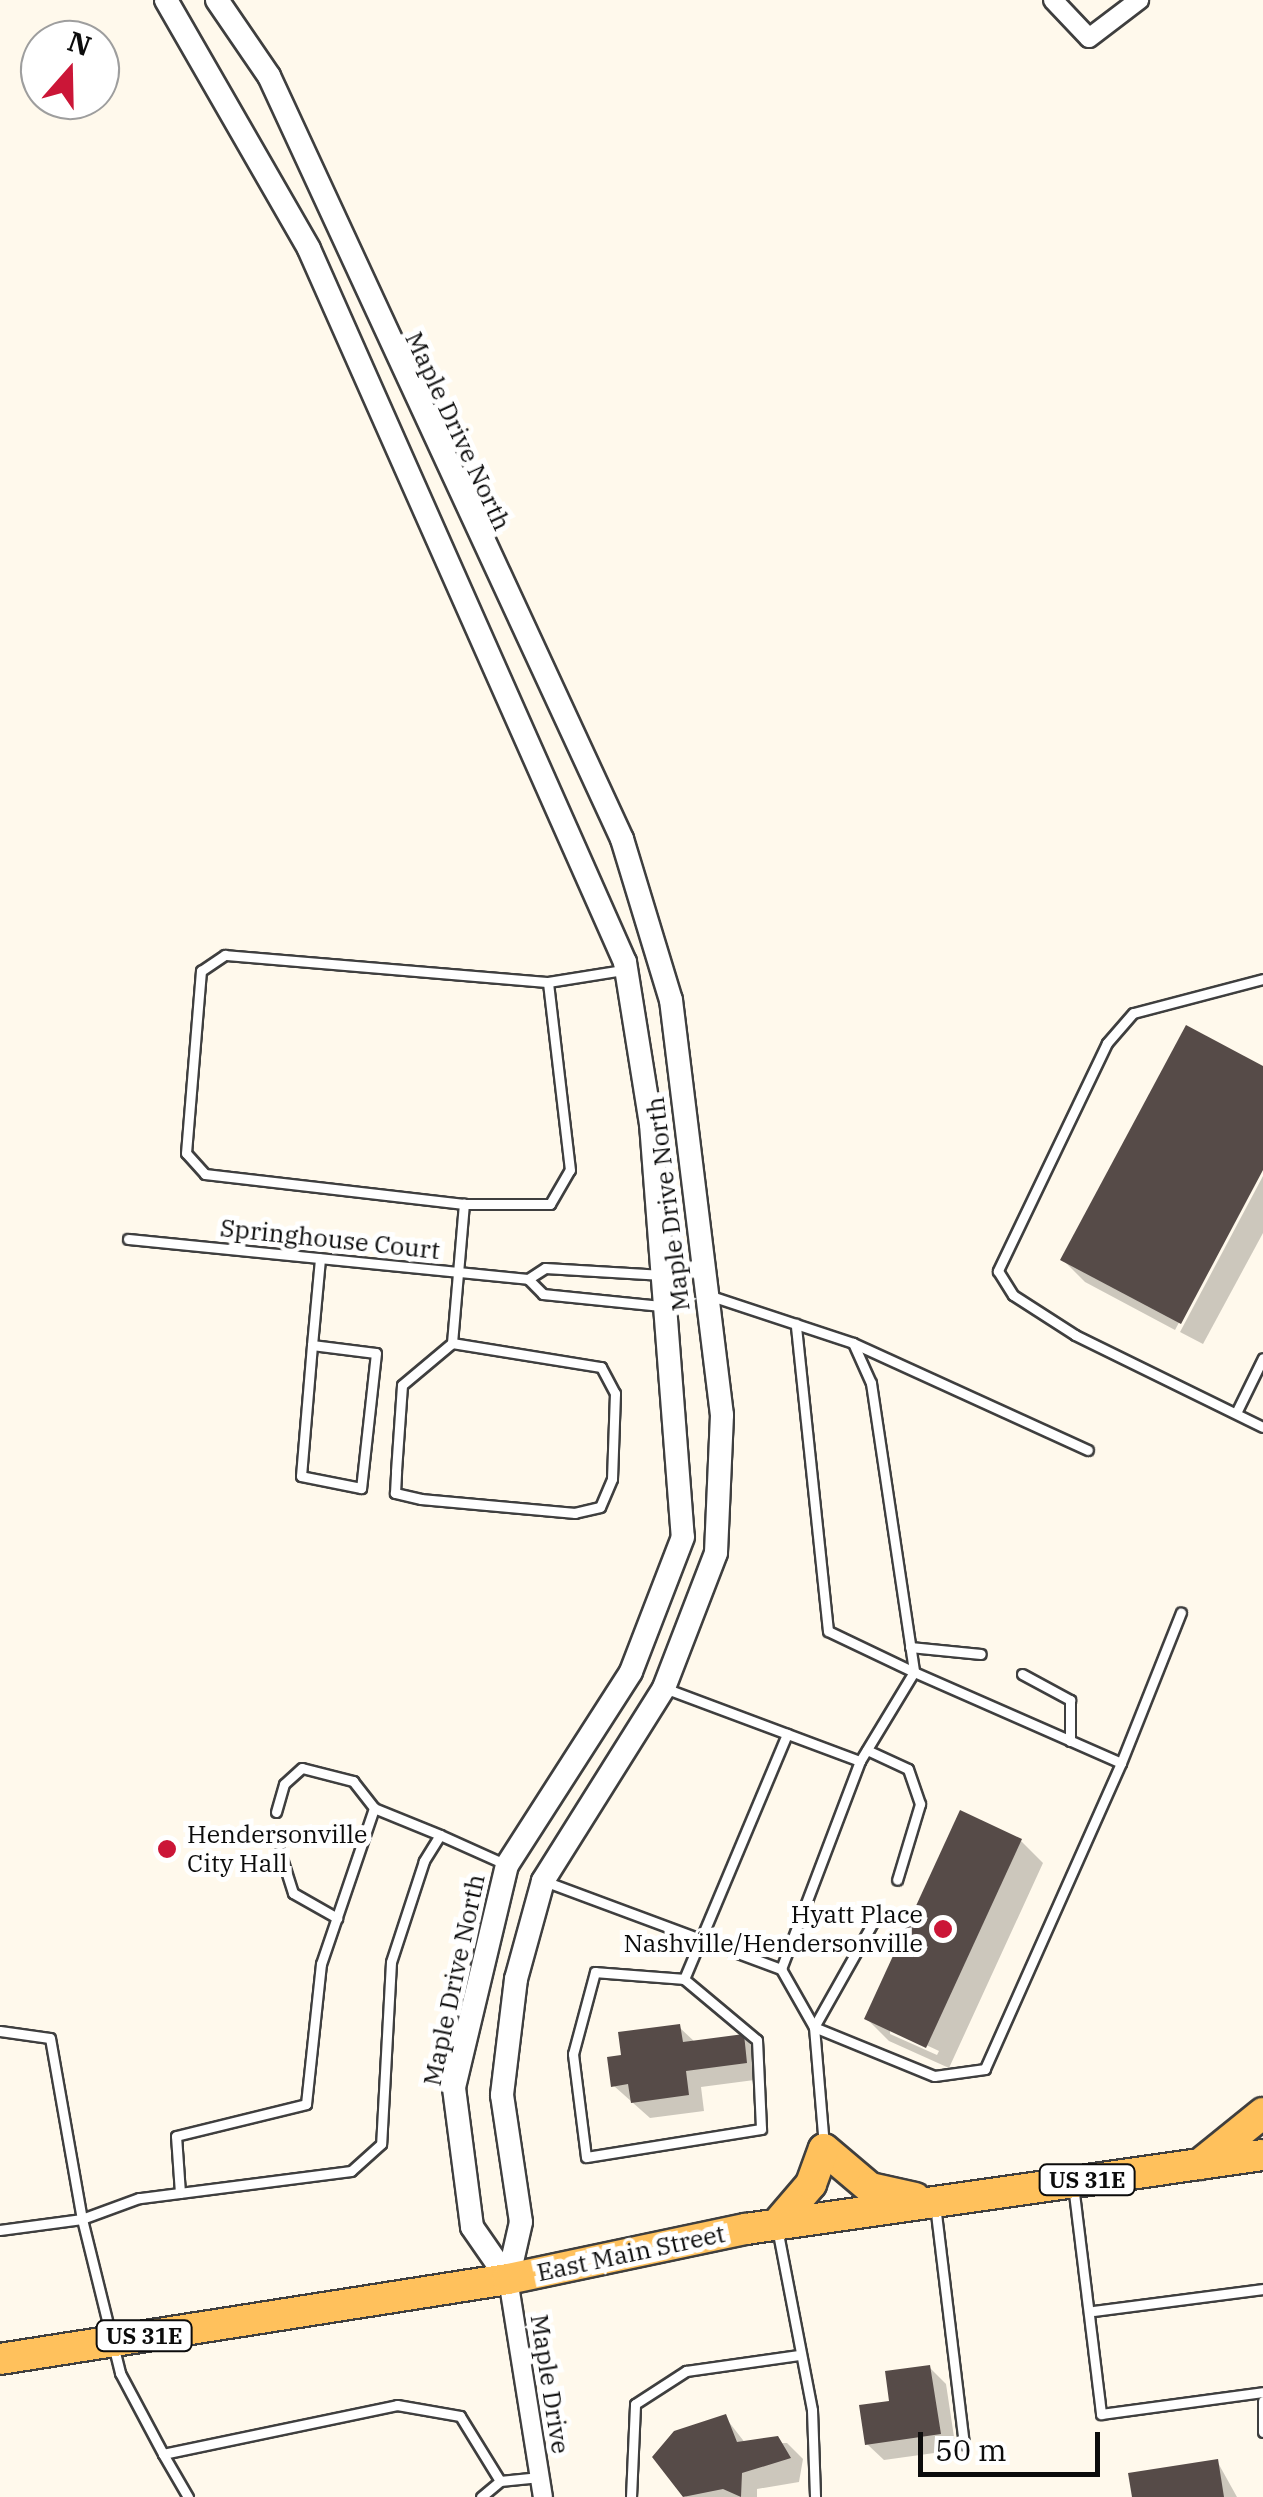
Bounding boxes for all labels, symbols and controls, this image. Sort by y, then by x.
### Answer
north arrow [20,20,120,120]
text: N [63,22,96,64]
street label: Maple Drive North [399,327,517,535]
street label: Maple Drive North [640,1095,696,1313]
street label: Springhouse Court [219,1213,441,1265]
place label: Hendersonville City Hall [187,1820,367,1879]
marker: Hendersonville City Hall [156,1838,178,1860]
street label: Maple Drive North [417,1871,491,2089]
place label: Hyatt Place Nashville/Hendersonville [623,1900,923,1959]
marker: Hyatt Place Nashville/Hendersonville [932,1918,954,1940]
road number: US 31E [1037,2163,1137,2197]
street label: East Main Street [534,2218,728,2288]
street label: Maple Drive [524,2312,576,2456]
road number: US 31E [94,2319,194,2353]
scale bar [923,2412,1106,2474]
text: 50 m [935,2430,1007,2469]

